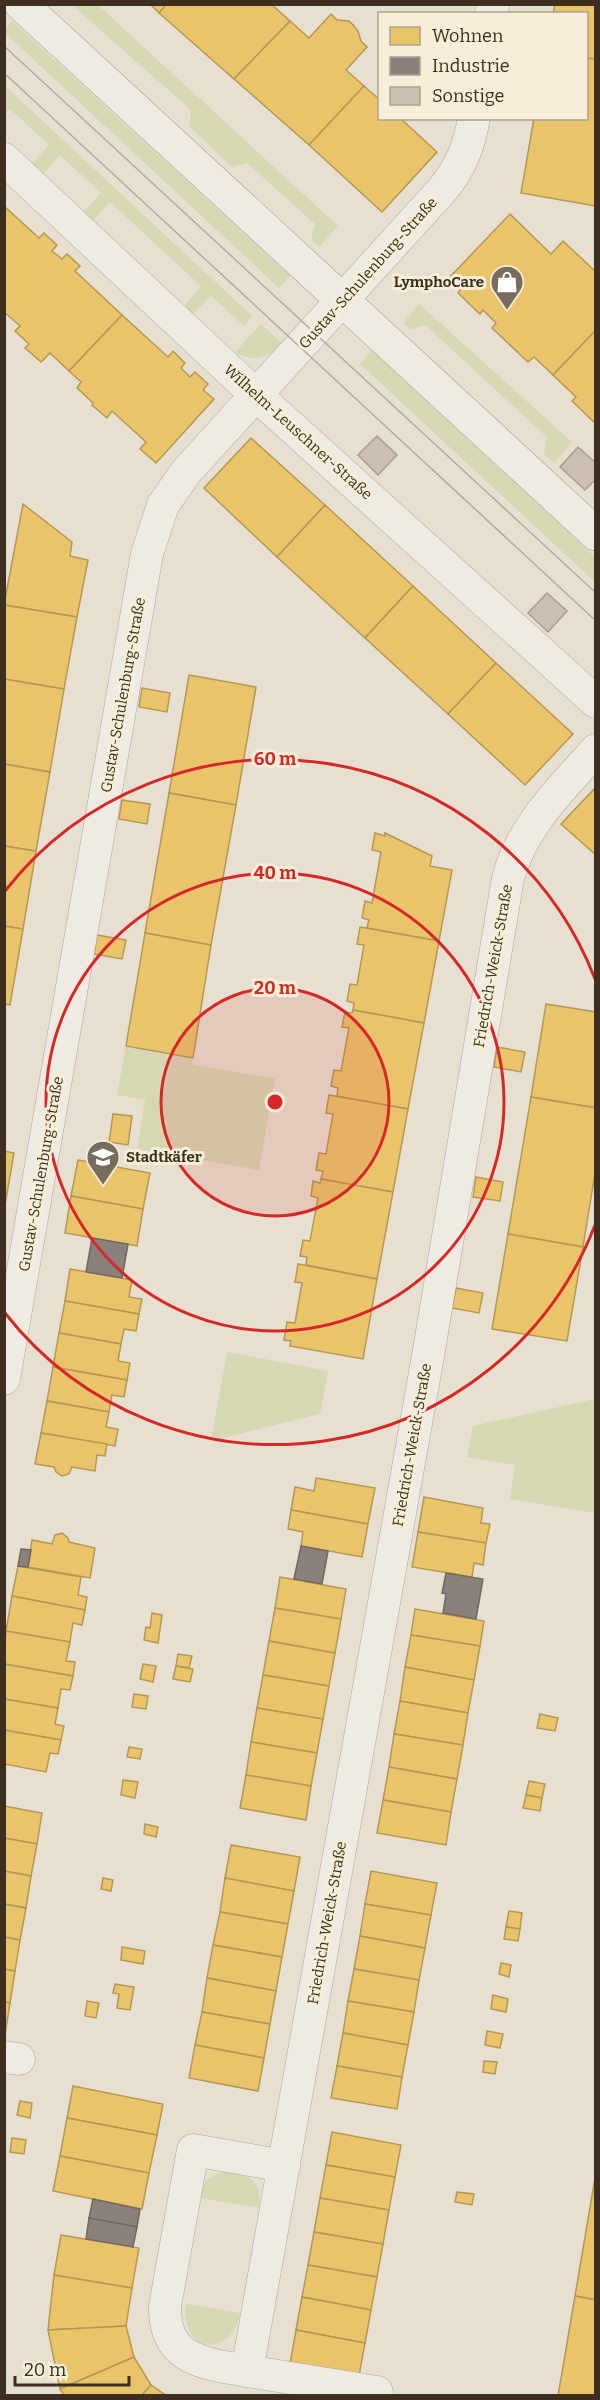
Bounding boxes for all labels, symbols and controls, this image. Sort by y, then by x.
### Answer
legend [378,12,588,120]
text: Wohnen [432,25,504,47]
text: Industrie [432,55,510,77]
text: Sonstige [432,85,504,107]
street label: Gustav-Schulenburg-Straße [295,193,441,353]
shop icon: LymphoCare [489,264,525,311]
place label: LymphoCare [394,273,484,291]
street label: Wilhelm-Leuschner-Straße [220,361,376,503]
street label: Gustav-Schulenburg-Straße [97,596,149,794]
text: 60 m [254,748,296,770]
text: 40 m [254,862,296,884]
street label: Friedrich-Weick-Straße [470,883,516,1049]
text: 20 m [254,977,296,999]
street label: Gustav-Schulenburg-Straße [15,1075,67,1273]
centre of rings [265,1092,285,1112]
school or university icon: Stadtkäfer [85,1139,121,1186]
place label: Stadtkäfer [126,1148,202,1166]
street label: Friedrich-Weick-Straße [389,1362,435,1528]
street label: Friedrich-Weick-Straße [304,1840,350,2006]
scale bar [15,2349,129,2387]
text: 20 m [24,2359,66,2381]

